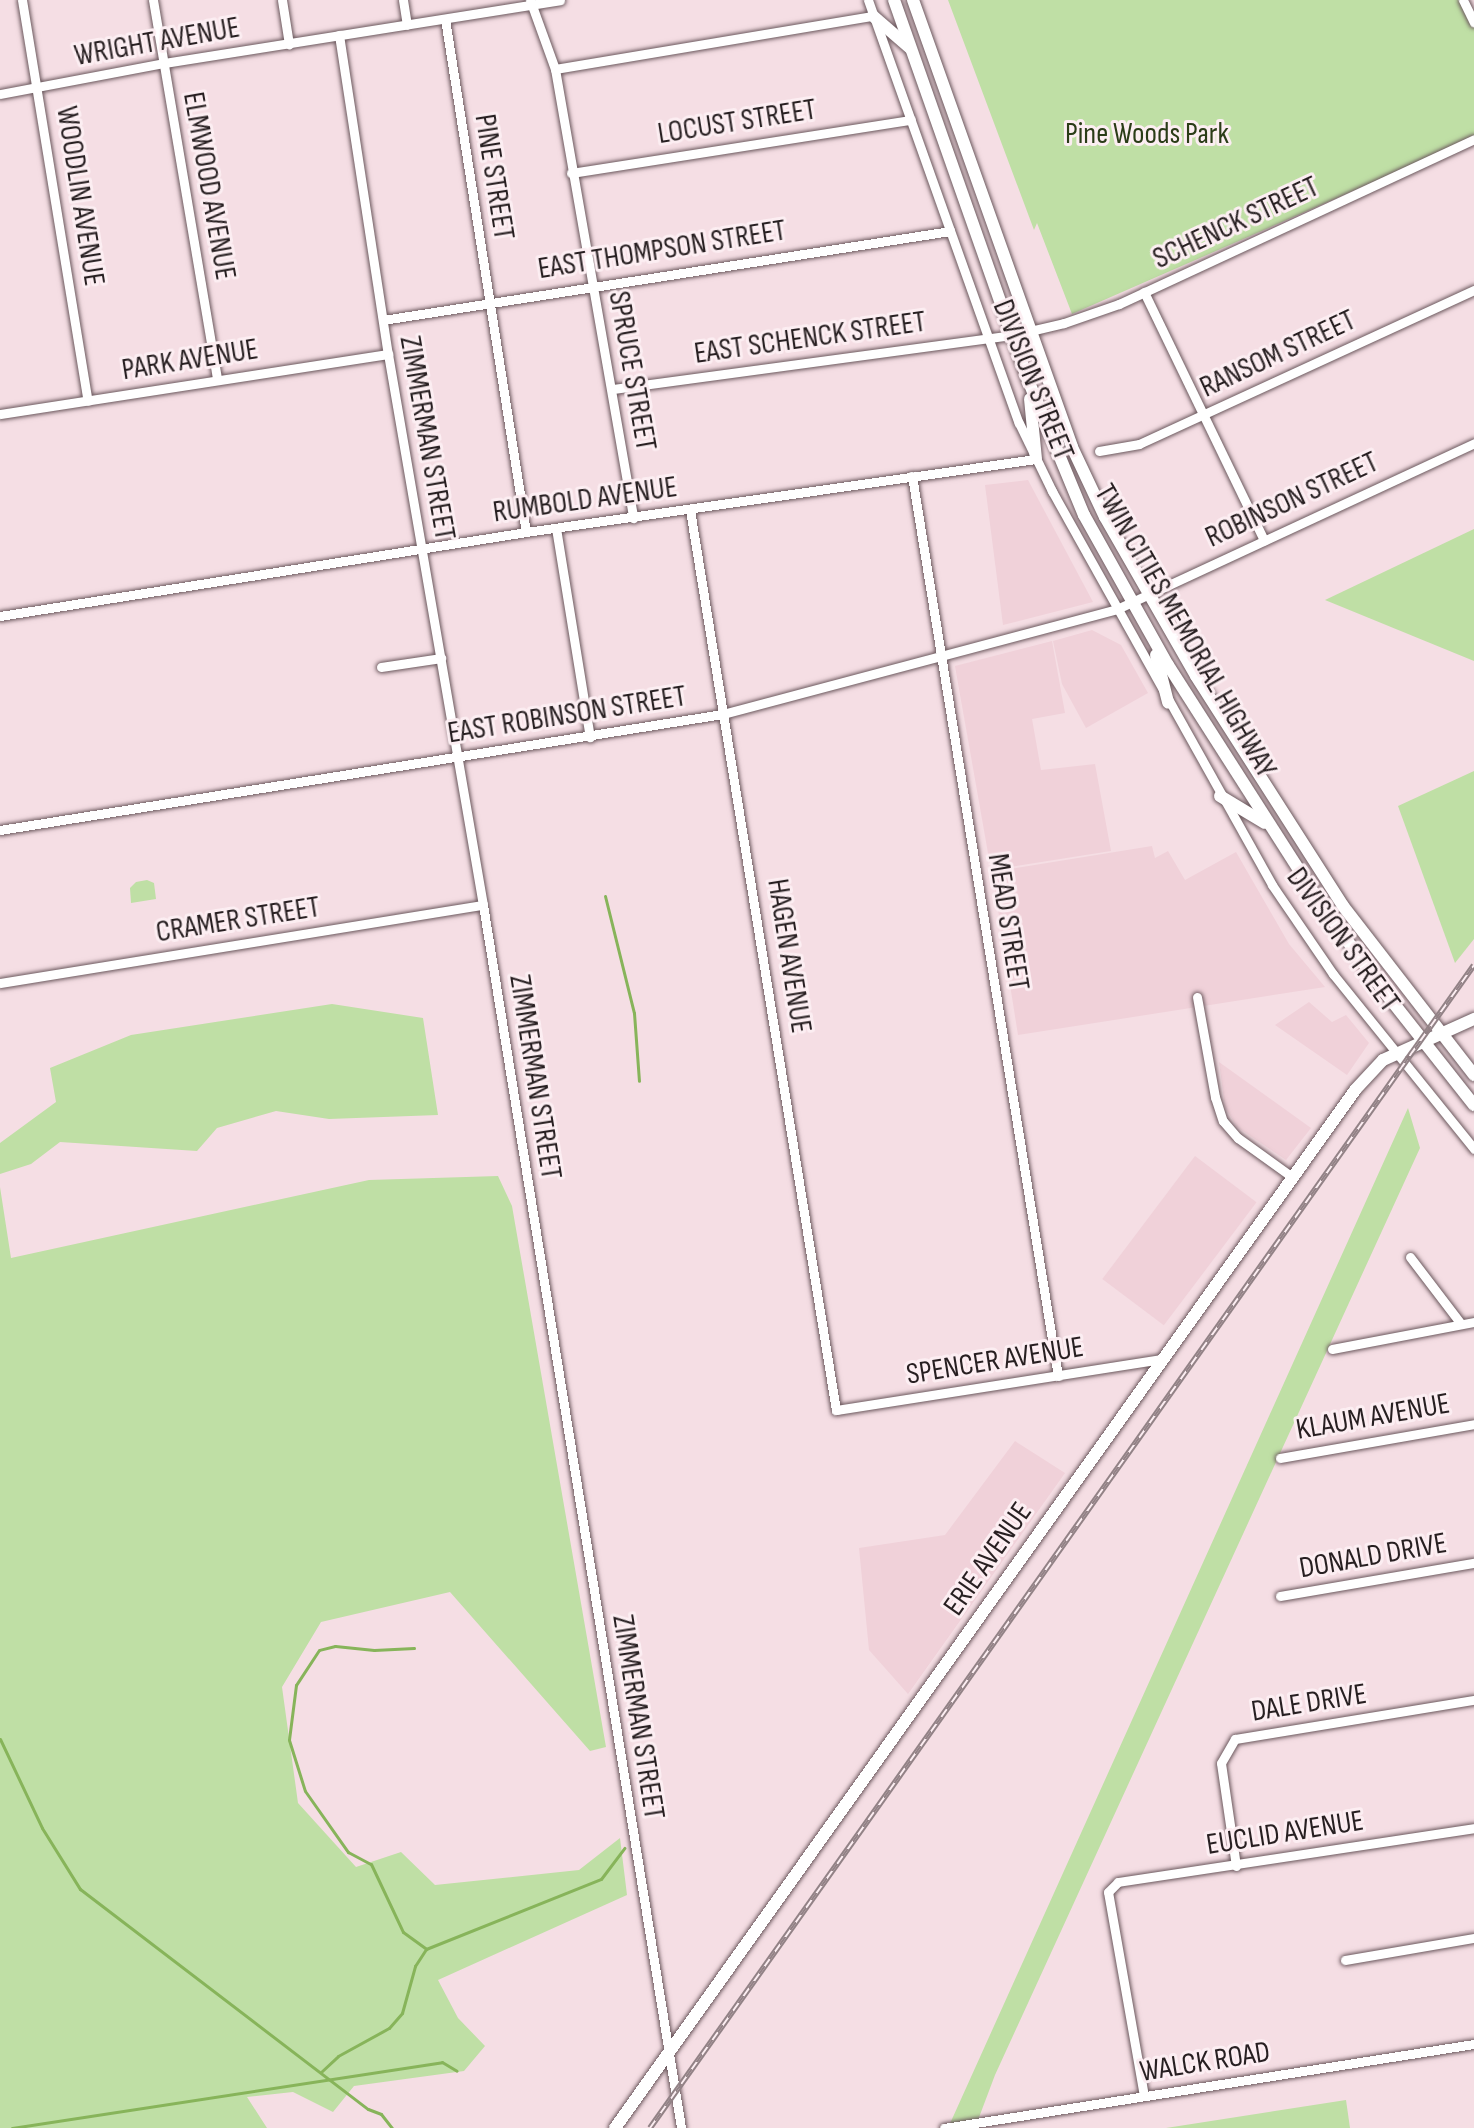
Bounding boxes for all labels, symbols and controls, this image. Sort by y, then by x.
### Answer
street label: WRIGHT AVENUE [72,10,242,74]
street label: ELMWOOD AVENUE [175,89,243,283]
street label: LOCUST STREET [655,92,819,152]
street label: WOODLIN AVENUE [48,104,112,288]
street label: PINE STREET [466,112,522,242]
park label: Pine Woods Park [1065,116,1229,152]
street label: SCHENCK STREET [1147,169,1325,277]
street label: EAST THOMPSON STREET [535,213,789,287]
street label: SPRUCE STREET [600,288,664,454]
street label: DIVISION STREET [985,295,1081,465]
street label: RANSOM STREET [1194,302,1362,406]
street label: EAST SCHENCK STREET [692,304,928,372]
street label: PARK AVENUE [119,331,261,389]
street label: ZIMMERMAN STREET [391,333,463,543]
street label: ROBINSON STREET [1200,444,1384,556]
street label: RUMBOLD AVENUE [491,469,679,531]
street label: TWIN CITIES MEMORIAL HIGHWAY [1086,478,1284,784]
street label: EAST ROBINSON STREET [445,678,689,752]
street label: MEAD STREET [979,851,1037,993]
street label: DIVISION STREET [1279,861,1407,1019]
street label: HAGEN AVENUE [759,876,819,1036]
street label: CRAMER STREET [154,889,322,951]
street label: ZIMMERMAN STREET [501,972,569,1182]
street label: SPENCER AVENUE [904,1329,1086,1393]
street label: KLAUM AVENUE [1293,1386,1453,1448]
street label: ERIE AVENUE [936,1496,1040,1622]
street label: DONALD DRIVE [1297,1525,1449,1587]
street label: ZIMMERMAN STREET [604,1612,672,1822]
street label: DALE DRIVE [1249,1676,1369,1730]
street label: EUCLID AVENUE [1204,1803,1366,1863]
street label: WALCK ROAD [1137,2034,1273,2090]

